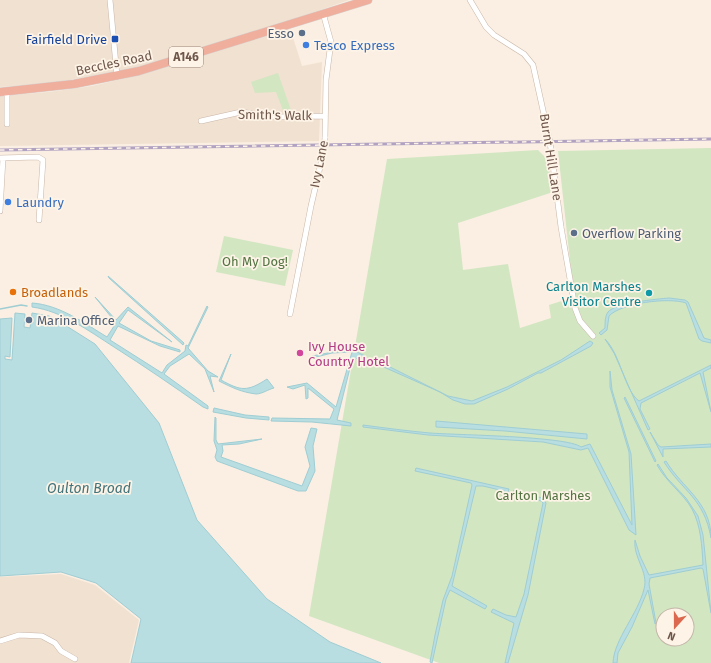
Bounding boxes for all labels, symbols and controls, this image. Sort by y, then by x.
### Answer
place label: Esso [268,26,294,41]
marker: Esso [297,28,307,38]
place label: Fairfield Drive [26,32,107,47]
marker: Fairfield Drive [110,34,120,44]
place label: Tesco Express [314,38,395,53]
marker: Tesco Express [301,40,311,50]
road number: A146 [169,47,203,67]
street label: Beccles Road [75,48,153,78]
street label: Smith's Walk [238,107,312,123]
street label: Burnt Hill Lane [537,112,565,202]
street label: Ivy Lane [307,139,331,189]
place label: Laundry [16,195,64,210]
marker: Laundry [3,197,13,207]
place label: Overflow Parking [582,226,681,241]
marker: Overflow Parking [569,228,579,238]
park label: Oh My Dog! [222,254,288,269]
place label: Carlton Marshes Visitor Centre [546,279,641,309]
place label: Broadlands [21,285,88,300]
marker: Broadlands [8,287,18,297]
marker: Carlton Marshes Visitor Centre [644,288,654,298]
place label: Marina Office [37,313,115,328]
marker: Marina Office [24,315,34,325]
place label: Ivy House Country Hotel [308,339,389,369]
marker: Ivy House Country Hotel [295,348,305,358]
water label: Oulton Broad [47,480,131,497]
park label: Carlton Marshes [495,488,591,503]
north arrow [655,607,695,647]
text: N [666,628,677,643]

